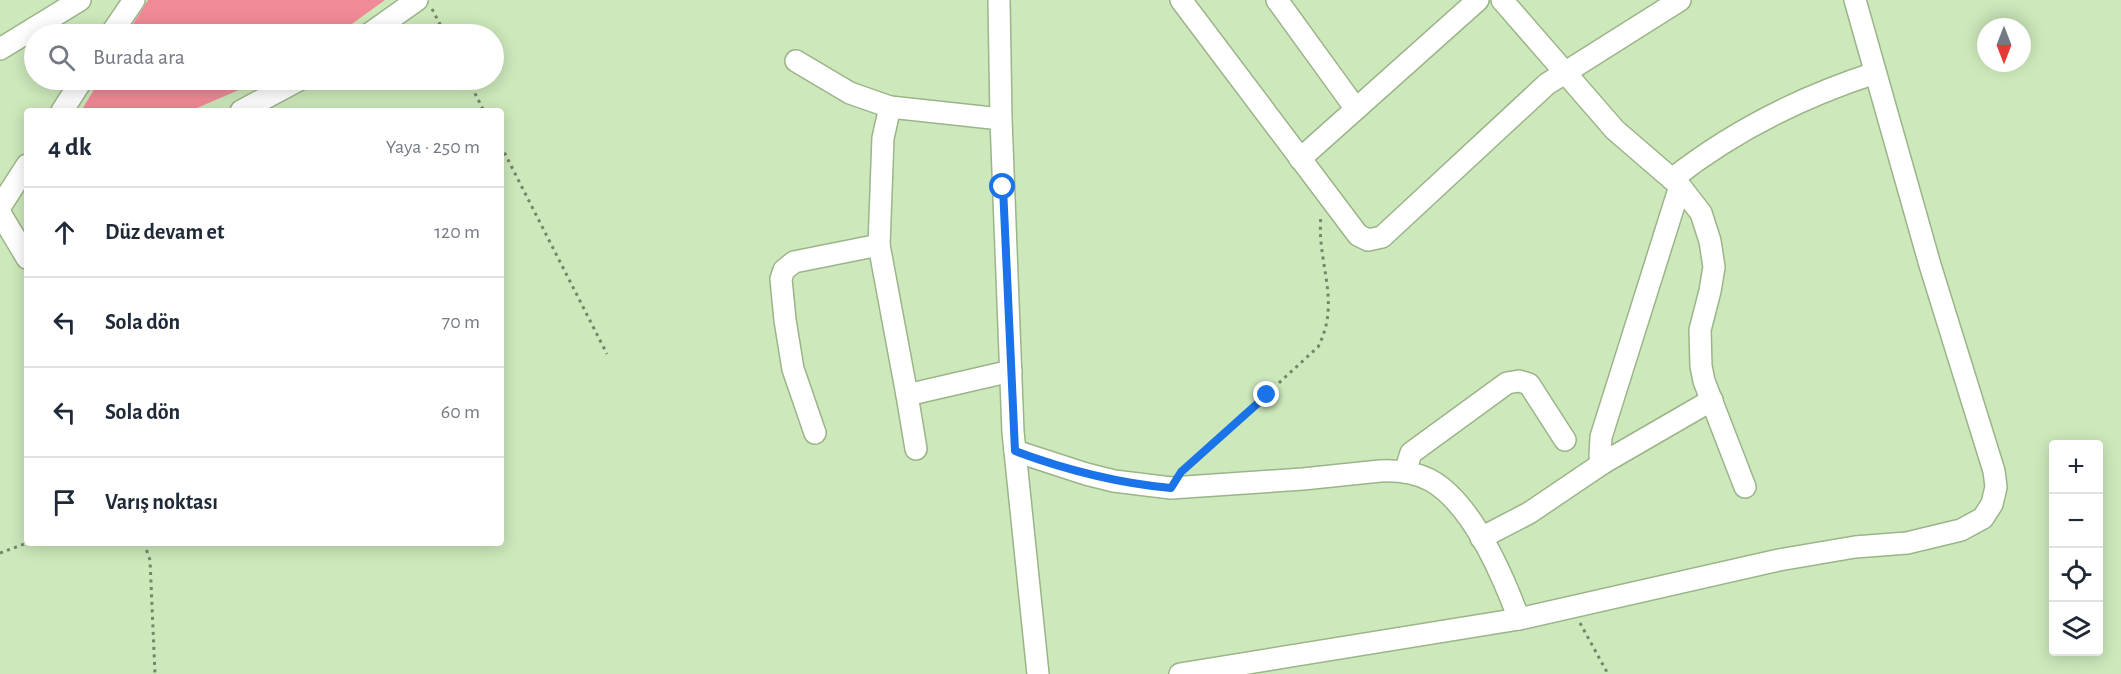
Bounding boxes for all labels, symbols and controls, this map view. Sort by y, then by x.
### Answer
north arrow [1977,18,2031,72]
search box [24,24,504,90]
icon: search [45,41,78,74]
text: Burada ara [93,46,185,68]
text: 4 dk [48,134,92,160]
text: Yaya · 250 m [386,137,480,157]
route start [989,173,1015,199]
icon: ahead [48,216,81,249]
text: Düz devam et [105,221,224,243]
text: 120 m [434,222,480,242]
icon: left [48,306,81,339]
text: Sola dön [105,311,180,333]
text: 70 m [442,312,480,332]
route end [1253,381,1279,407]
icon: left [48,396,81,429]
text: Sola dön [105,401,180,423]
text: 60 m [441,402,480,422]
map controls [2049,440,2103,656]
button: + [2049,440,2103,494]
icon: arrive [48,486,81,519]
text: Varış noktası [105,491,218,513]
button: − [2049,494,2103,548]
button: locate [2049,548,2103,602]
button: layers [2049,602,2103,656]

